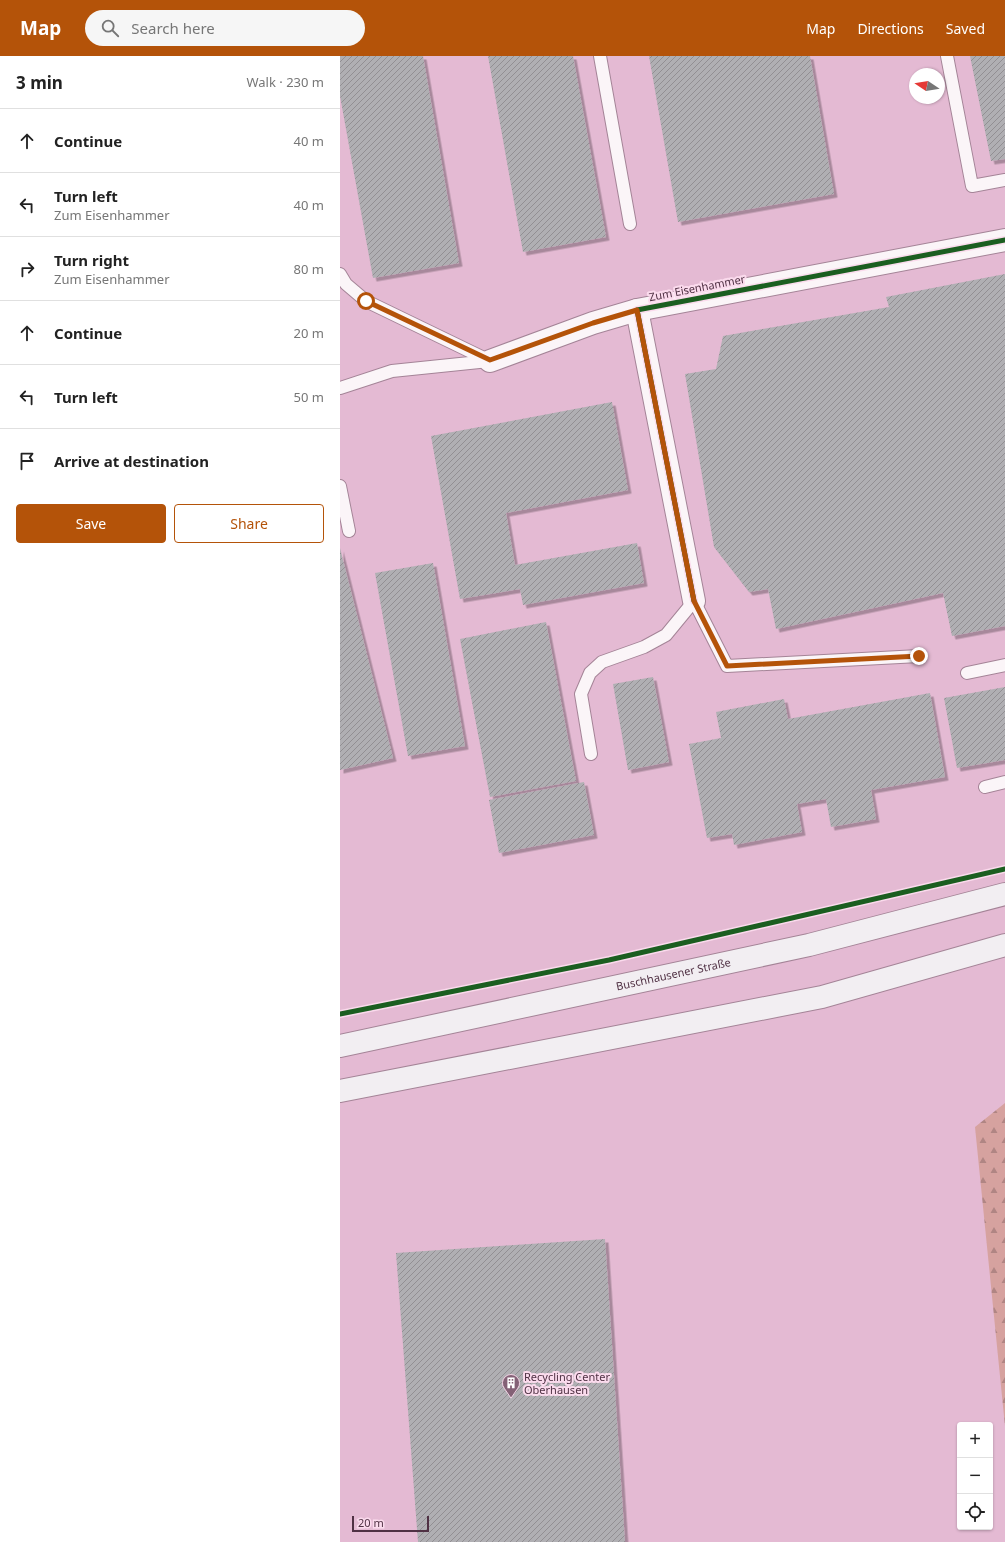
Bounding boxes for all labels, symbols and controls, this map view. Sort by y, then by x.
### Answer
search box [85,10,365,46]
text: Map [20,15,61,41]
icon: search [99,17,121,39]
text: Search here [131,18,215,38]
text: Map [806,19,835,38]
text: Directions [857,19,924,38]
text: Saved [946,19,985,38]
north arrow [909,68,945,104]
text: 3 min [16,71,63,94]
text: Walk · 230 m [246,73,324,91]
icon: ahead [16,130,38,152]
text: Continue [54,131,122,151]
text: 40 m [294,132,324,150]
text: Turn left [54,186,118,206]
icon: left [16,194,38,216]
text: 40 m [294,196,324,214]
text: Zum Eisenhammer [54,206,170,224]
text: Turn right [54,250,129,270]
icon: right [16,258,38,280]
text: 80 m [294,260,324,278]
text: Zum Eisenhammer [54,270,170,288]
street label: Zum Eisenhammer [647,271,747,304]
route start [357,292,375,310]
icon: ahead [16,322,38,344]
text: Continue [54,323,122,343]
text: 20 m [294,324,324,342]
icon: left [16,386,38,408]
text: Turn left [54,387,118,407]
text: 50 m [294,388,324,406]
icon: arrive [16,450,38,472]
text: Arrive at destination [54,451,209,471]
button: Save [16,504,166,543]
button: Share [174,504,324,543]
route end [910,647,928,665]
street label: Buschhausener Straße [615,954,732,993]
place label: Recycling Center Oberhausen [524,1369,610,1397]
building icon: Recycling Center Oberhausen [501,1373,521,1398]
map controls [957,1422,993,1530]
button: + [957,1422,993,1458]
button: − [957,1458,993,1494]
button: locate [957,1494,993,1530]
scale bar [352,1514,429,1533]
text: 20 m [358,1515,384,1530]

